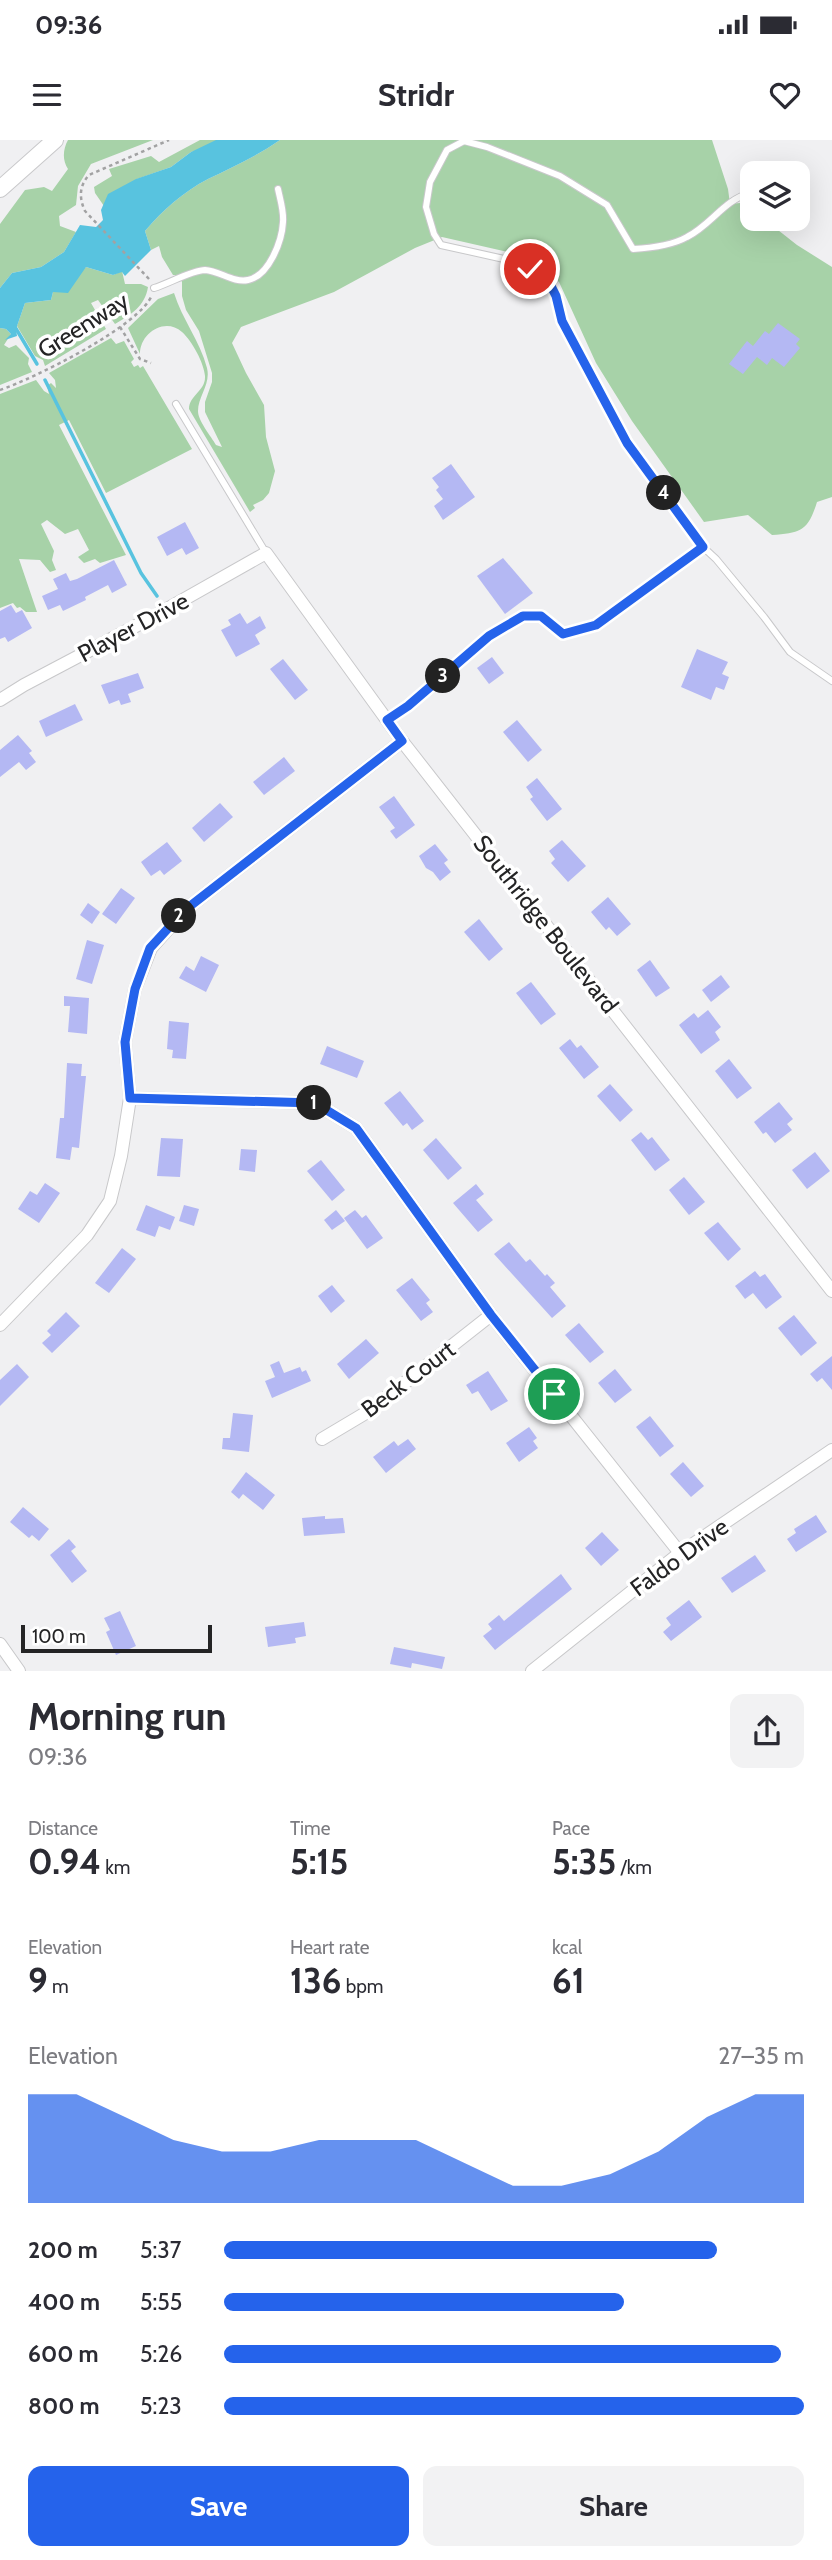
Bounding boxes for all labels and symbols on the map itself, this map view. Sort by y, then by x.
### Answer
pin [500,239,560,299]
street label: Greenway [32,286,134,364]
pin: 4 [646,476,682,510]
street label: Player Drive [73,586,193,668]
pin: 3 [426,658,460,694]
street label: Southridge Boulevard [467,829,625,1019]
pin: 2 [162,898,196,934]
pin: 1 [296,1086,332,1121]
street label: Beck Court [356,1334,460,1424]
pin [524,1364,584,1424]
street label: Faldo Drive [624,1512,734,1602]
scale bar [21,1622,212,1654]

